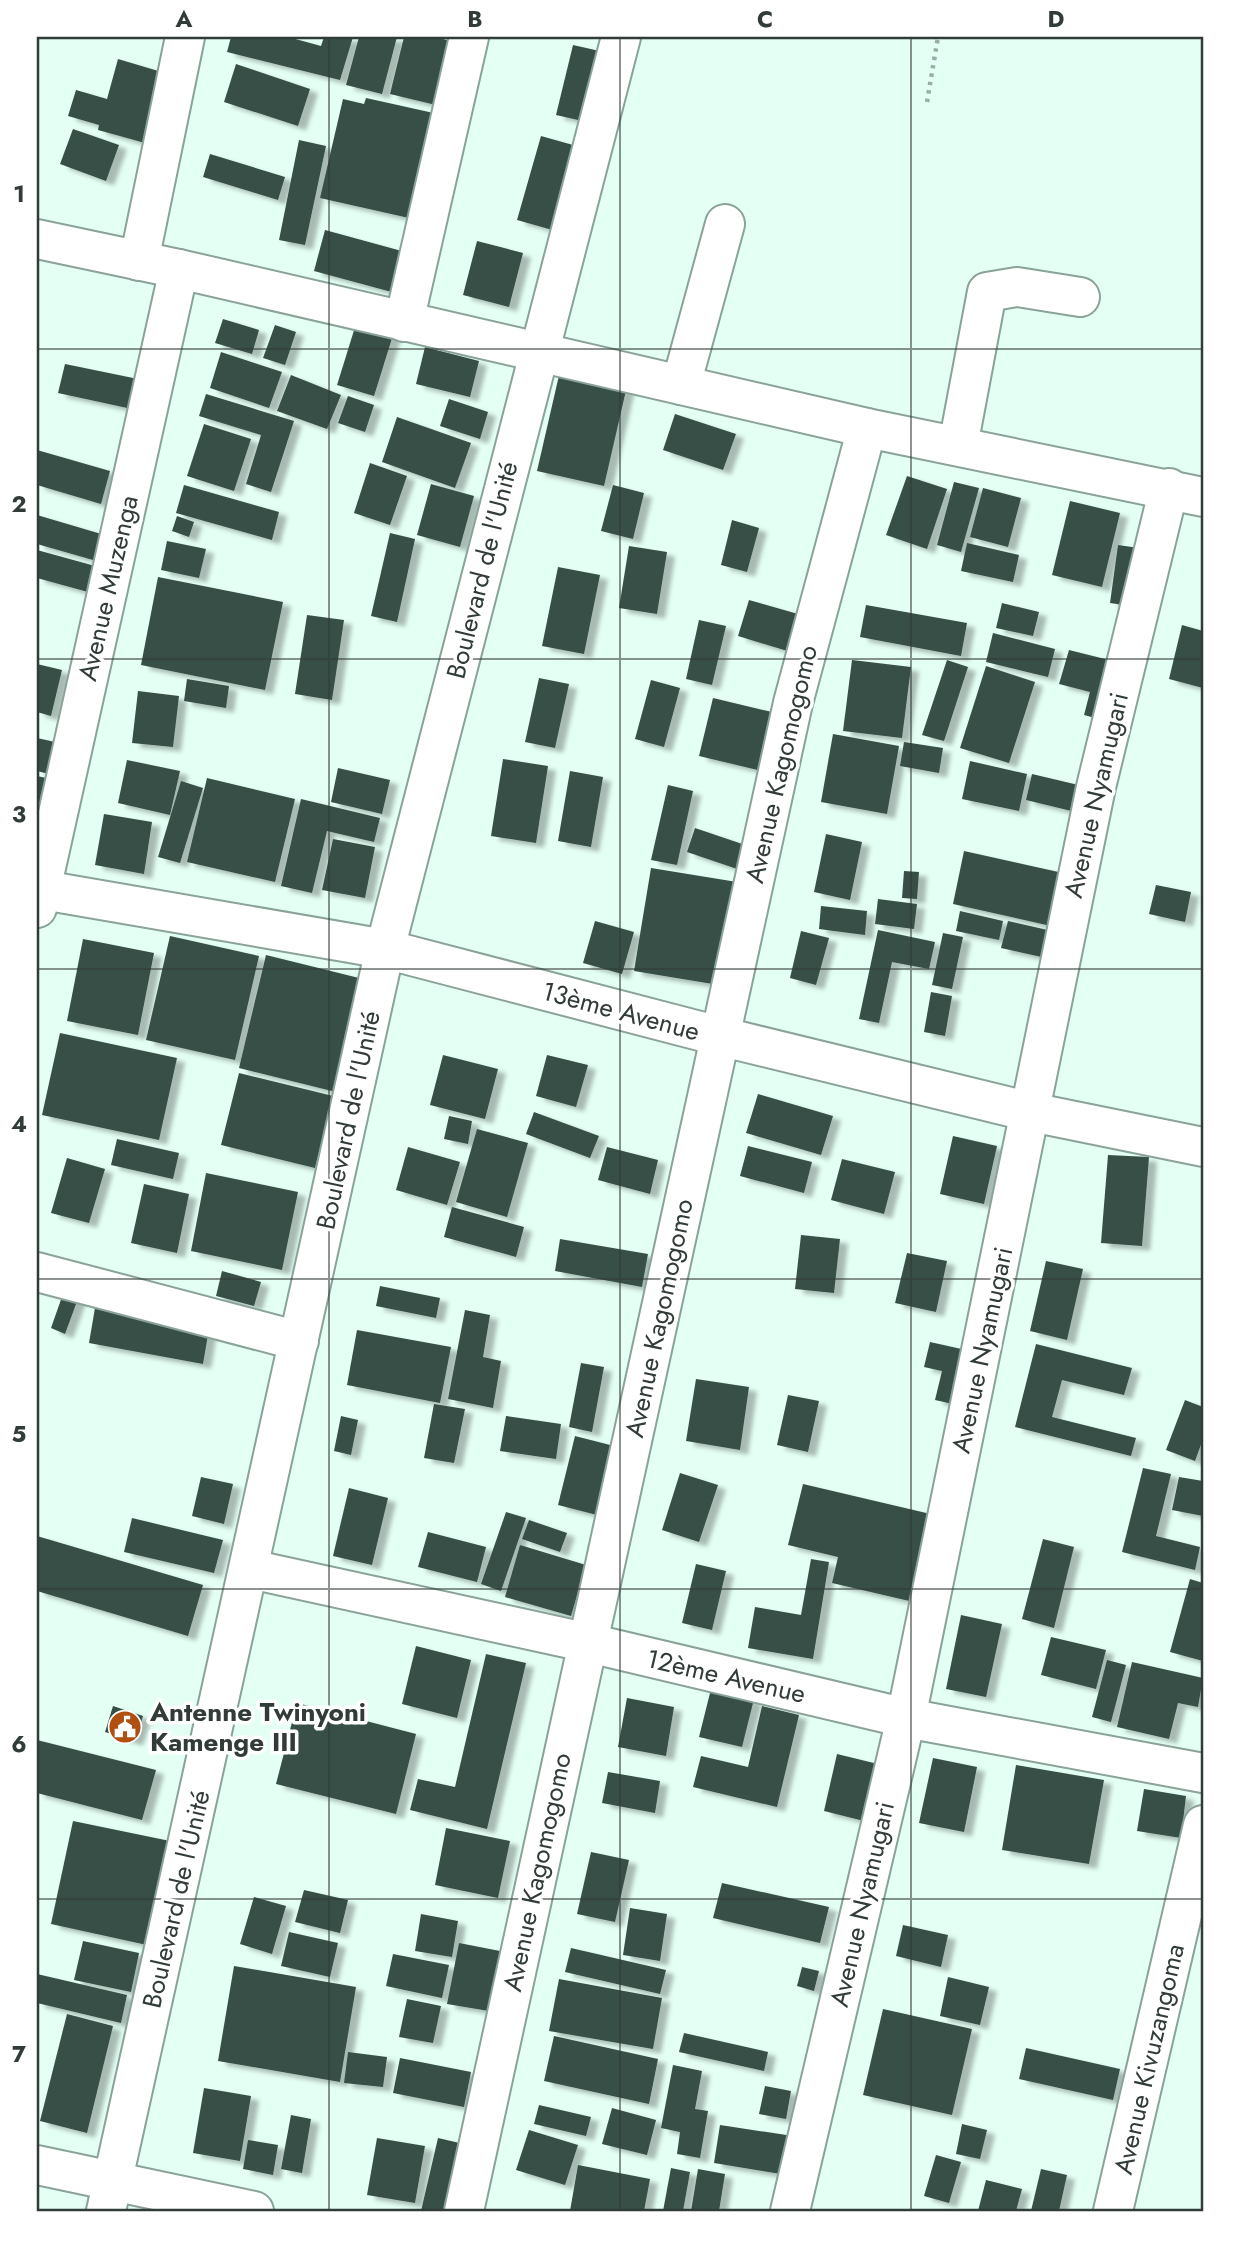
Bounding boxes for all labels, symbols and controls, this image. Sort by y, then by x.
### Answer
text: A [175,2,193,36]
text: B [467,2,483,36]
text: C [757,2,773,36]
text: D [1048,2,1065,36]
text: 1 [13,177,25,211]
street label: Boulevard de l'Unité [437,457,527,683]
text: 2 [11,487,27,521]
street label: Avenue Muzenga [68,491,148,685]
street label: Avenue Kagomogomo [735,641,827,887]
street label: Avenue Nyamugari [1054,689,1138,901]
text: 3 [12,797,26,831]
street label: 13ème Avenue [538,972,704,1050]
street label: Boulevard de l'Unité [306,1007,390,1233]
text: 4 [11,1107,27,1141]
street label: Avenue Kagomogomo [615,1195,703,1441]
street label: Avenue Nyamugari [942,1243,1022,1457]
text: 5 [12,1417,26,1451]
street label: 12ème Avenue [643,1639,809,1713]
place label: Antenne Twinyoni Kamenge III [149,1693,366,1761]
public building icon: Antenne Twinyoni Kamenge III [106,1708,144,1746]
text: 6 [11,1727,27,1761]
street label: Avenue Kagomogomo [493,1749,581,1995]
street label: Boulevard de l'Unité [132,1786,220,2012]
street label: Avenue Nyamugari [820,1798,904,2010]
street label: Avenue Kivuzangoma [1104,1940,1194,2178]
text: 7 [12,2037,26,2071]

